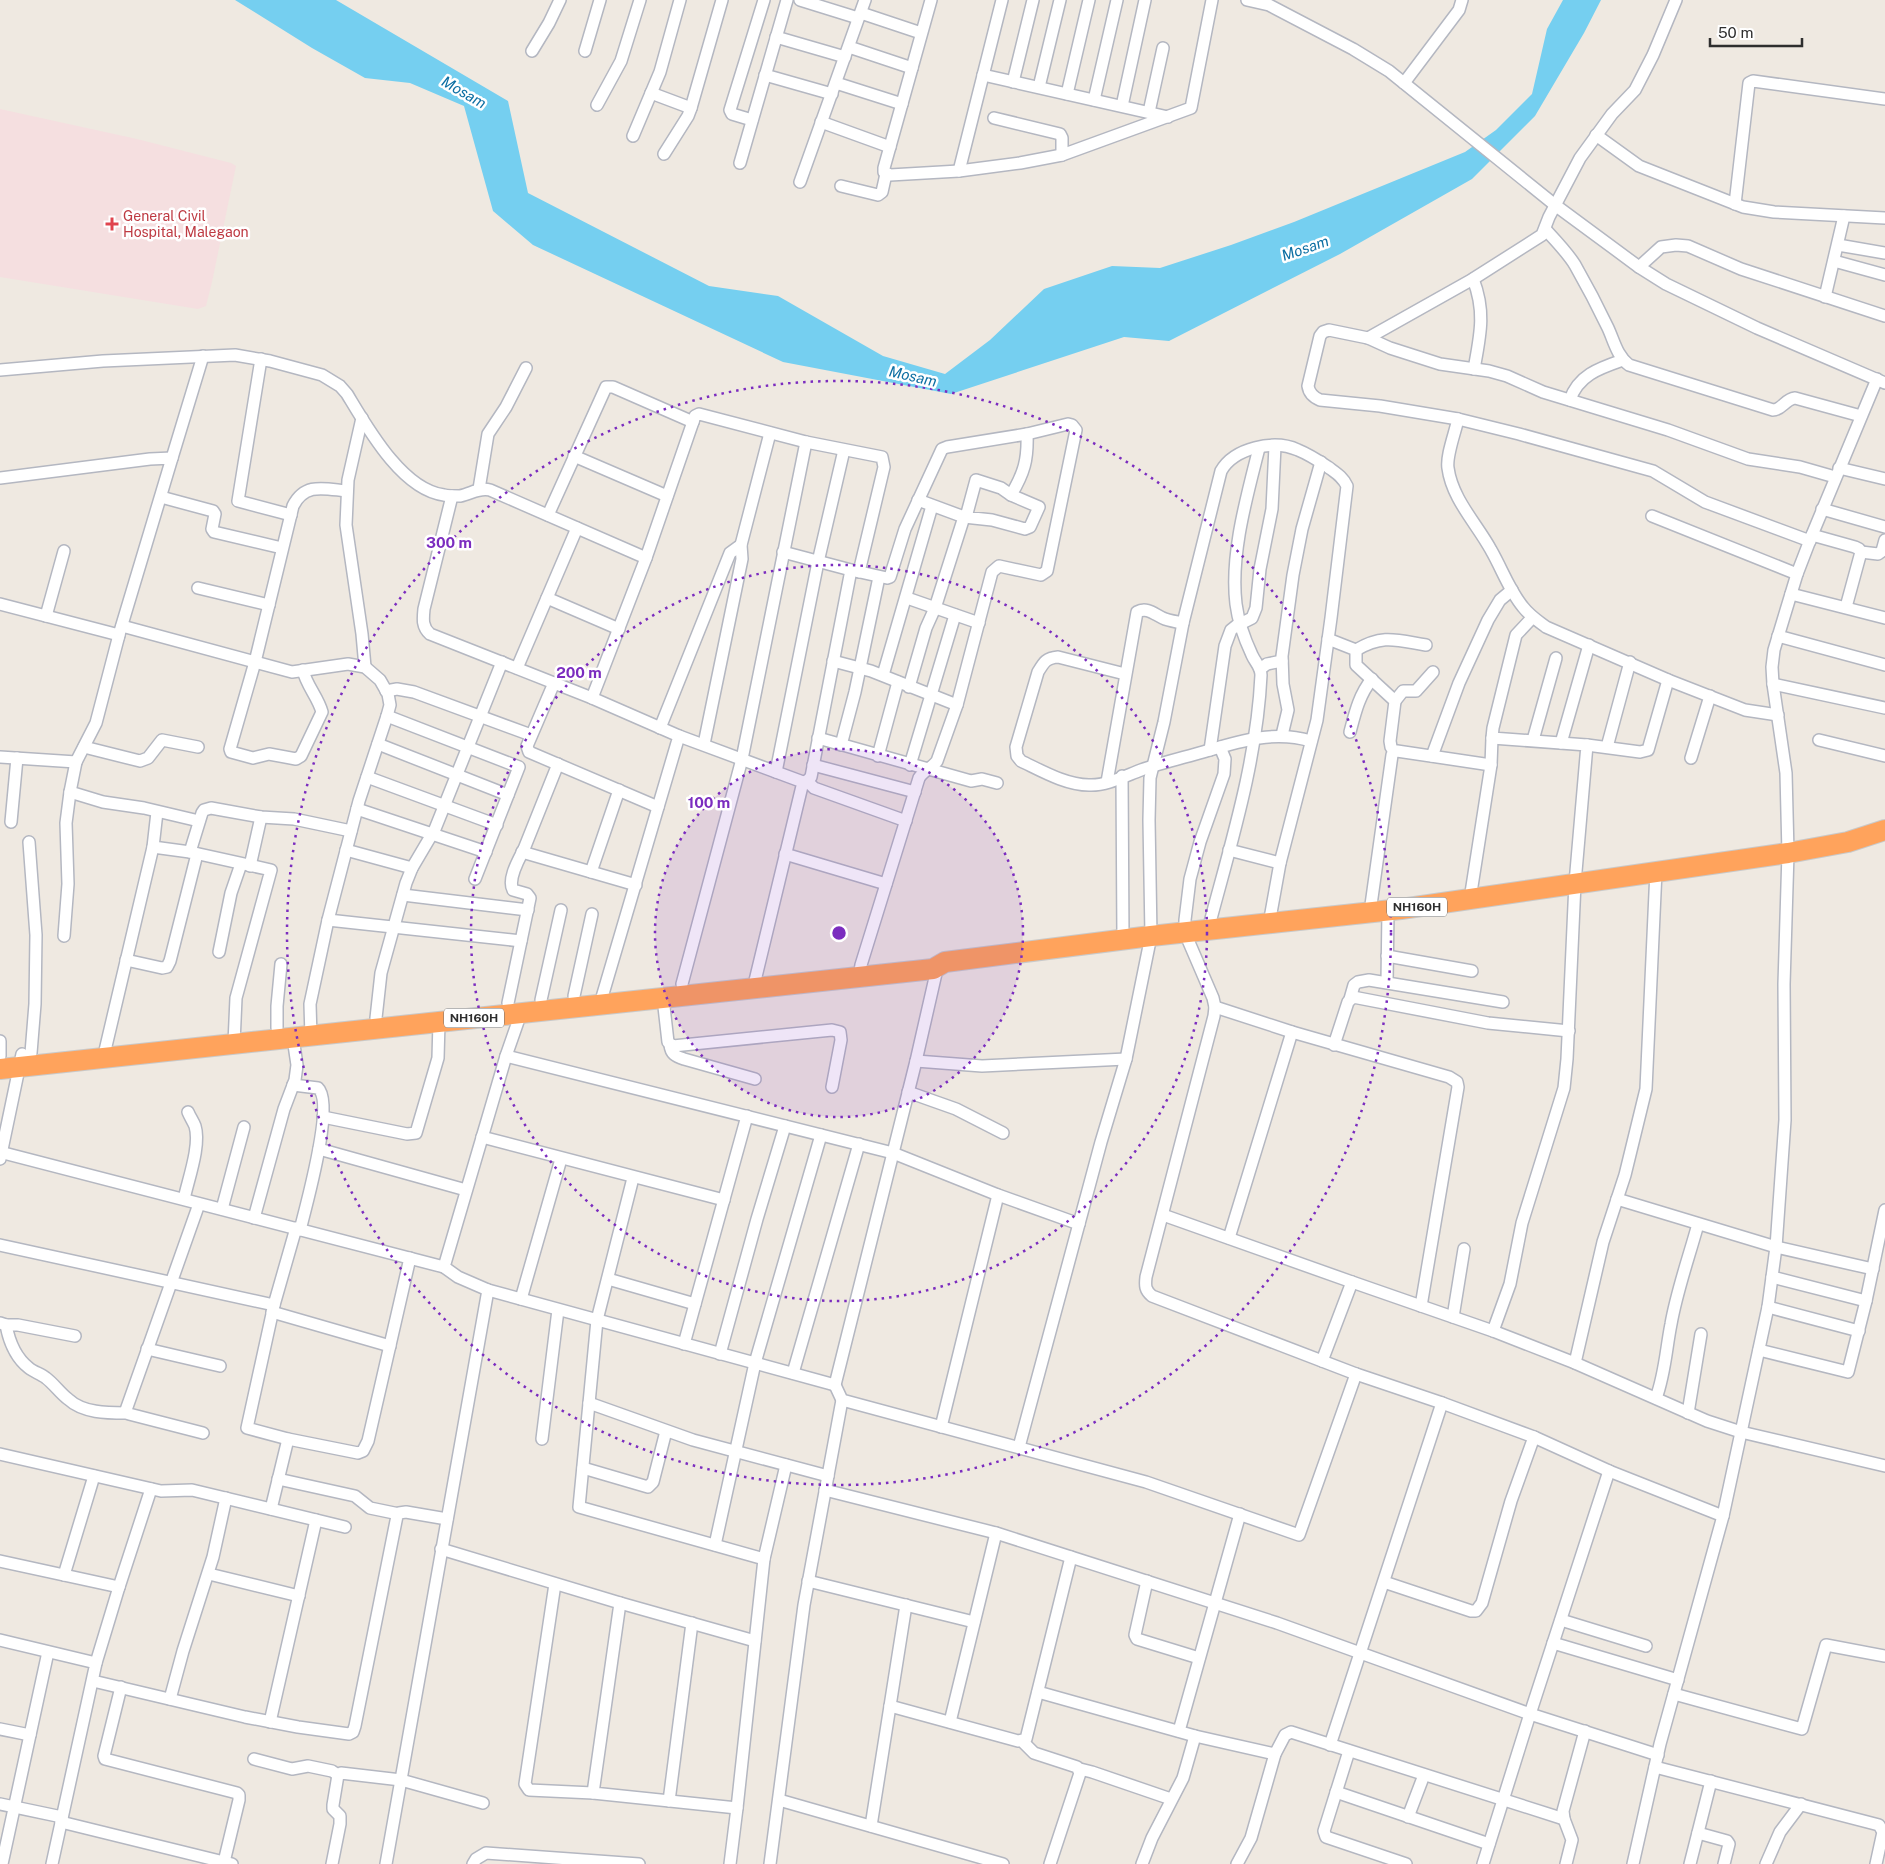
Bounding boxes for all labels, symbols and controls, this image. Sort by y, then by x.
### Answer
scale bar [1710,15,1802,47]
text: 50 m [1718,24,1753,41]
water label: Mosam [439,72,489,112]
place label: General Civil Hospital, Malegaon [123,208,249,240]
marker: General Civil Hospital, Malegaon [105,217,119,231]
water label: Mosam [1279,232,1331,264]
water label: Mosam [887,362,939,390]
text: 300 m [426,534,472,551]
text: 200 m [556,664,602,681]
text: 100 m [688,794,730,811]
road number: NH160H [1387,898,1447,916]
centre of rings [830,924,848,942]
road number: NH160H [444,1008,504,1028]

